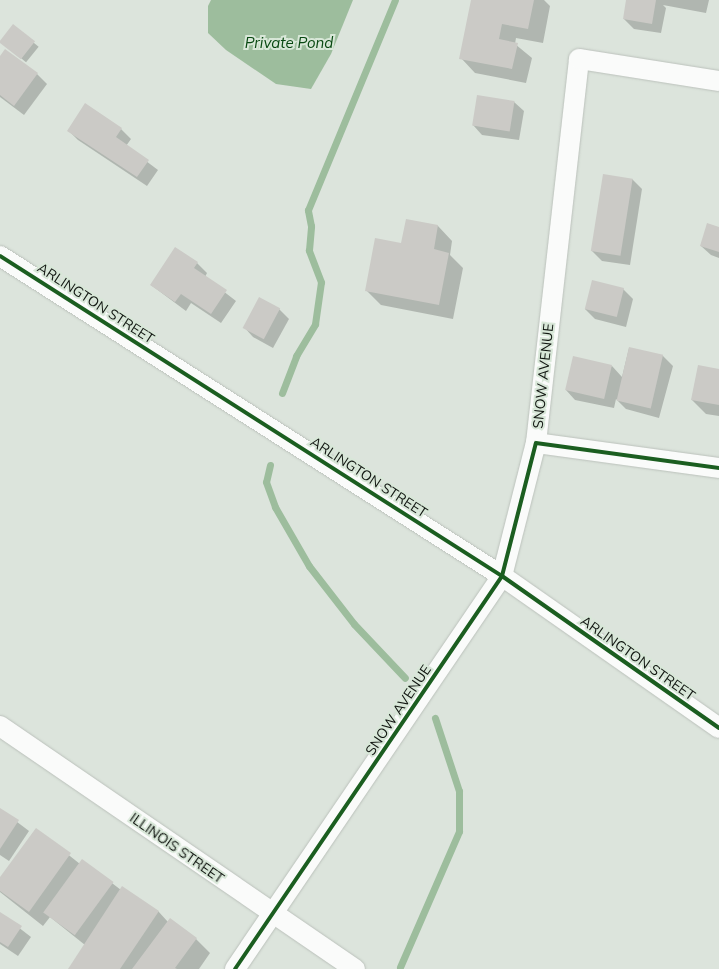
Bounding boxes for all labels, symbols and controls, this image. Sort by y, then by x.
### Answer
water label: Private Pond [245,34,333,52]
street label: ARLINGTON STREET [34,259,158,347]
street label: SNOW AVENUE [529,323,557,429]
street label: ARLINGTON STREET [307,433,431,521]
street label: ARLINGTON STREET [578,612,698,704]
street label: SNOW AVENUE [362,662,434,758]
street label: ILLINOIS STREET [127,809,227,887]

